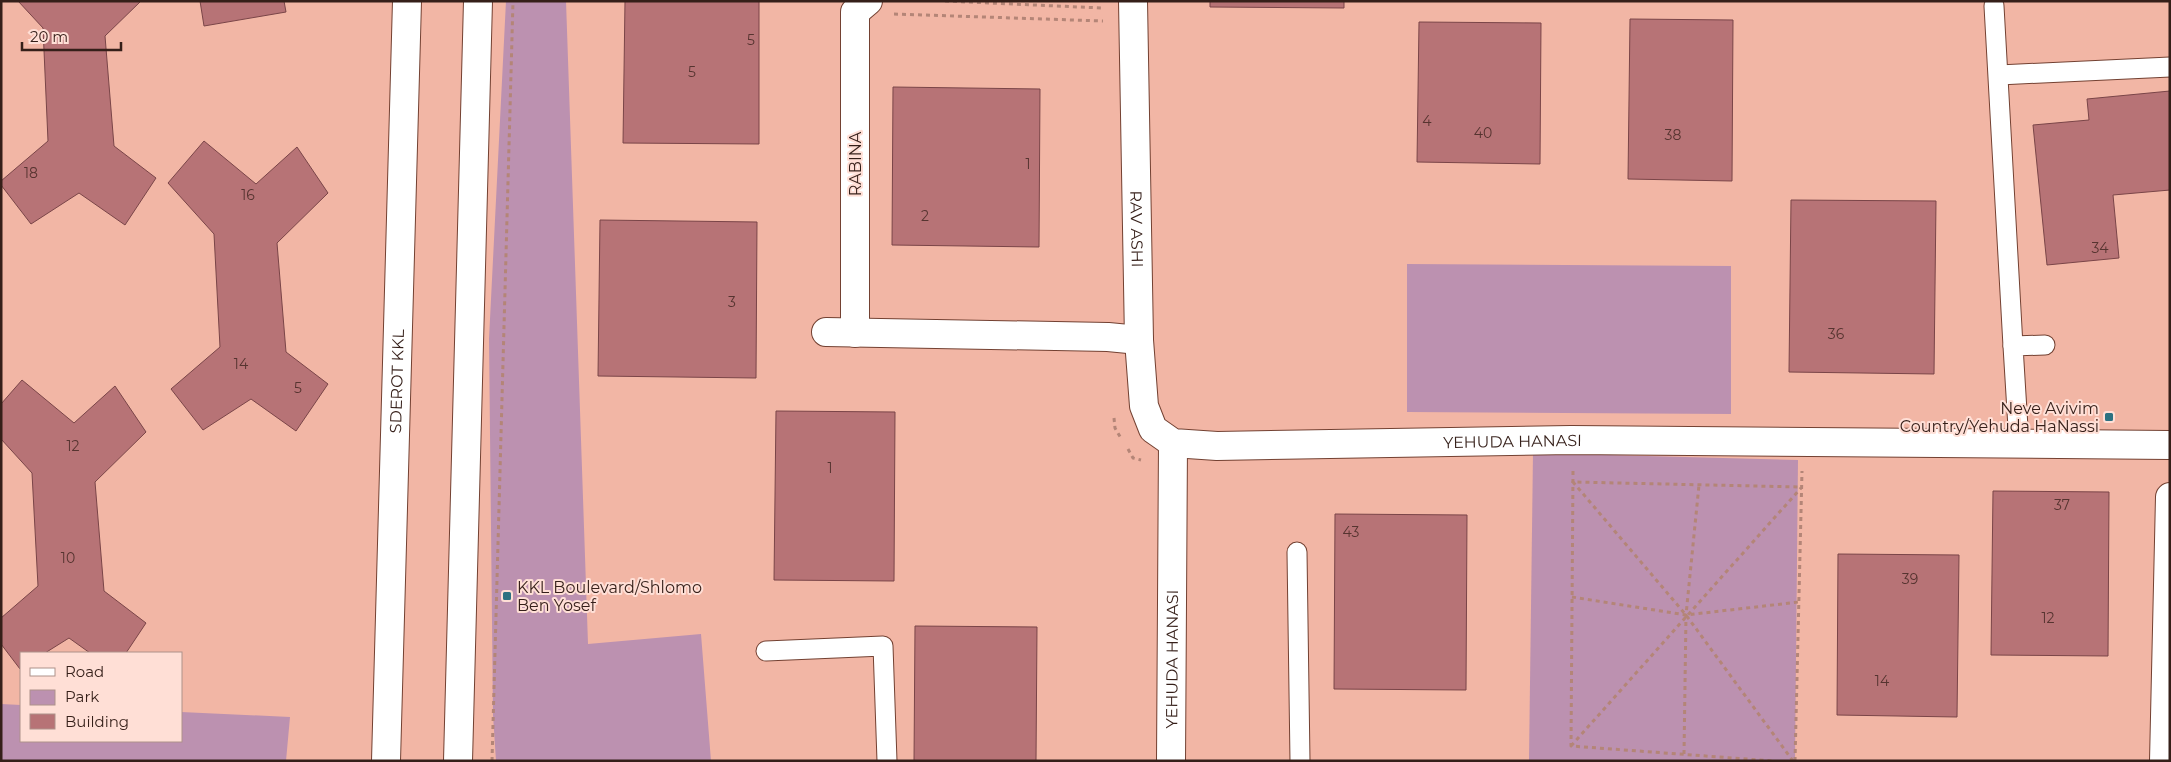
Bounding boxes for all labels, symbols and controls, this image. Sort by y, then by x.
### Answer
scale bar [22,20,121,52]
text: 20 m [30,27,68,46]
house number: 5 [747,31,755,49]
house number: 5 [688,63,696,81]
house number: 4 [1422,112,1432,130]
house number: 40 [1474,124,1492,142]
house number: 38 [1665,126,1681,144]
street label: RABINA [846,131,865,196]
house number: 1 [1025,155,1031,173]
house number: 18 [24,164,38,182]
house number: 16 [241,186,255,204]
street label: RAV ASHI [1126,190,1147,268]
house number: 2 [921,207,929,225]
house number: 34 [2091,239,2109,257]
house number: 3 [728,293,736,311]
house number: 36 [1828,325,1845,343]
street label: SDEROT KKL [386,328,408,434]
house number: 14 [234,355,249,373]
house number: 5 [294,379,302,397]
place label: Neve Avivim Country/Yehuda HaNassi [1900,399,2099,436]
marker: Neve Avivim Country/Yehuda HaNassi [2103,411,2115,423]
street label: YEHUDA HANASI [1443,431,1582,452]
house number: 12 [66,437,80,455]
house number: 1 [827,459,833,477]
house number: 37 [2054,496,2070,514]
house number: 43 [1343,523,1360,541]
house number: 10 [61,549,75,567]
house number: 39 [1902,570,1918,588]
place label: KKL Boulevard/Shlomo Ben Yosef [517,578,702,615]
marker: KKL Boulevard/Shlomo Ben Yosef [501,590,513,602]
street label: YEHUDA HANASI [1162,590,1182,728]
house number: 12 [2041,609,2055,627]
legend [20,652,182,742]
text: Road [65,662,104,681]
house number: 14 [1875,672,1890,690]
text: Park [65,687,99,706]
text: Building [65,712,129,731]

